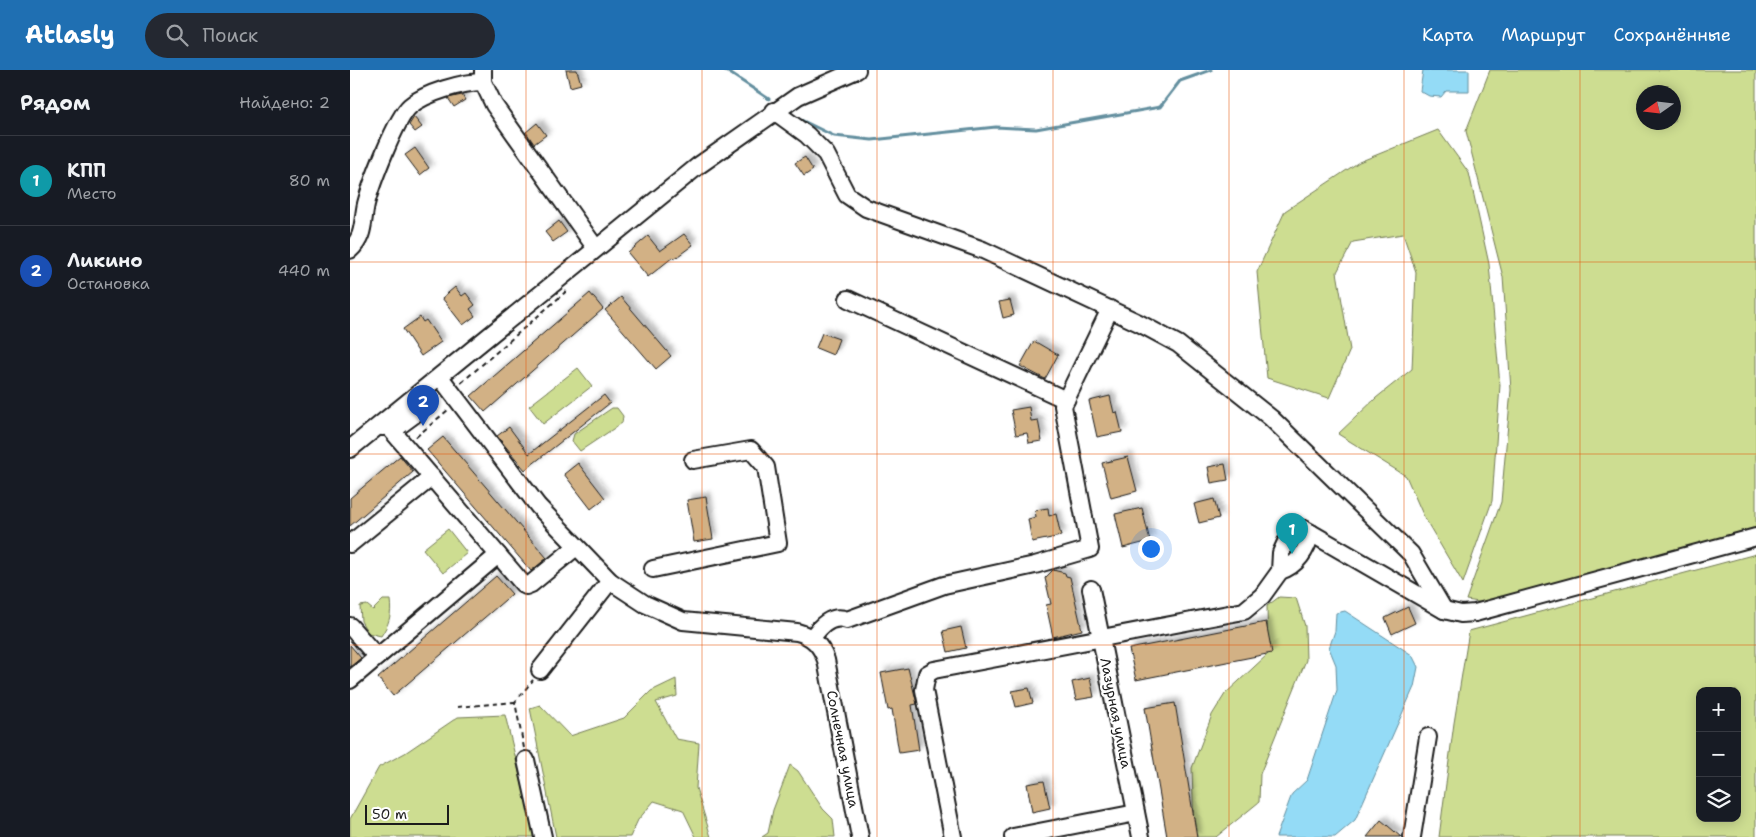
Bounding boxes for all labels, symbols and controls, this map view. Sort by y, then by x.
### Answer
search box [145,13,495,58]
text: Atlasly [25,19,115,51]
icon: search [163,21,191,49]
text: Поиск [203,23,258,48]
text: Карта [1422,23,1473,47]
text: Маршрут [1501,23,1585,47]
text: Сохранённые [1613,23,1731,47]
north arrow [1636,85,1681,130]
text: Рядом [20,89,90,117]
text: Найдено: 2 [239,92,330,113]
text: КПП [67,158,106,183]
text: 1 [32,170,40,191]
text: 80 m [289,170,330,191]
text: Место [67,183,117,204]
text: Ликино [67,248,143,273]
text: 2 [30,260,42,281]
text: 440 m [278,260,330,281]
text: Остановка [67,273,150,294]
pin: 2 [407,385,439,426]
pin: 1 [1276,513,1308,554]
your location [1138,536,1164,562]
street label: Лазурная улица [1096,656,1136,770]
map controls [1696,687,1741,822]
button: + [1696,687,1741,732]
street label: Солнечная улица [823,689,863,810]
button: − [1696,732,1741,777]
button: layers [1696,777,1741,822]
scale bar [365,802,449,825]
text: 50 m [372,805,407,823]

